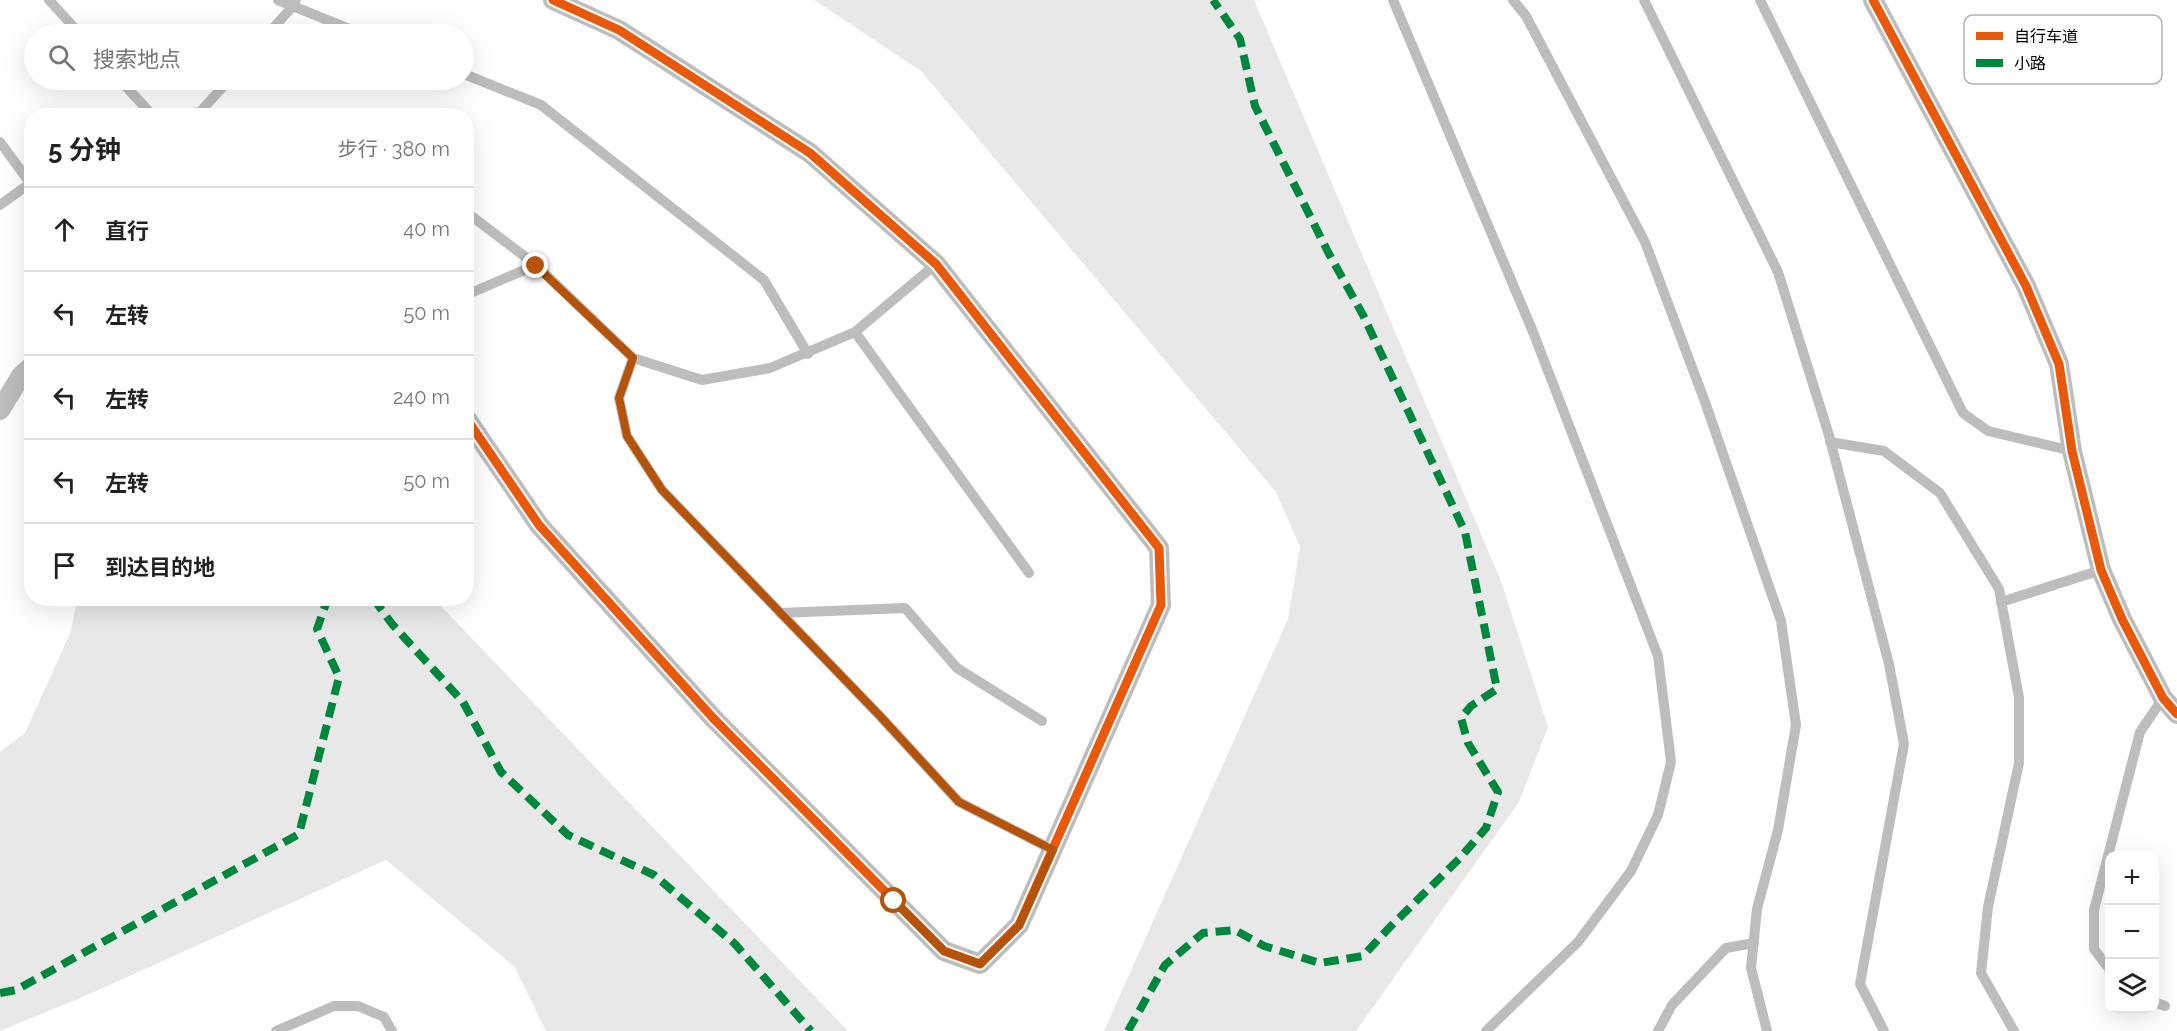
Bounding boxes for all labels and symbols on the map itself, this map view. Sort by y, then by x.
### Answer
legend [1964,15,2162,84]
text: 自行车道 [2014,27,2078,46]
text: 小路 [2014,54,2046,73]
route end [522,252,548,278]
route start [880,887,906,913]

